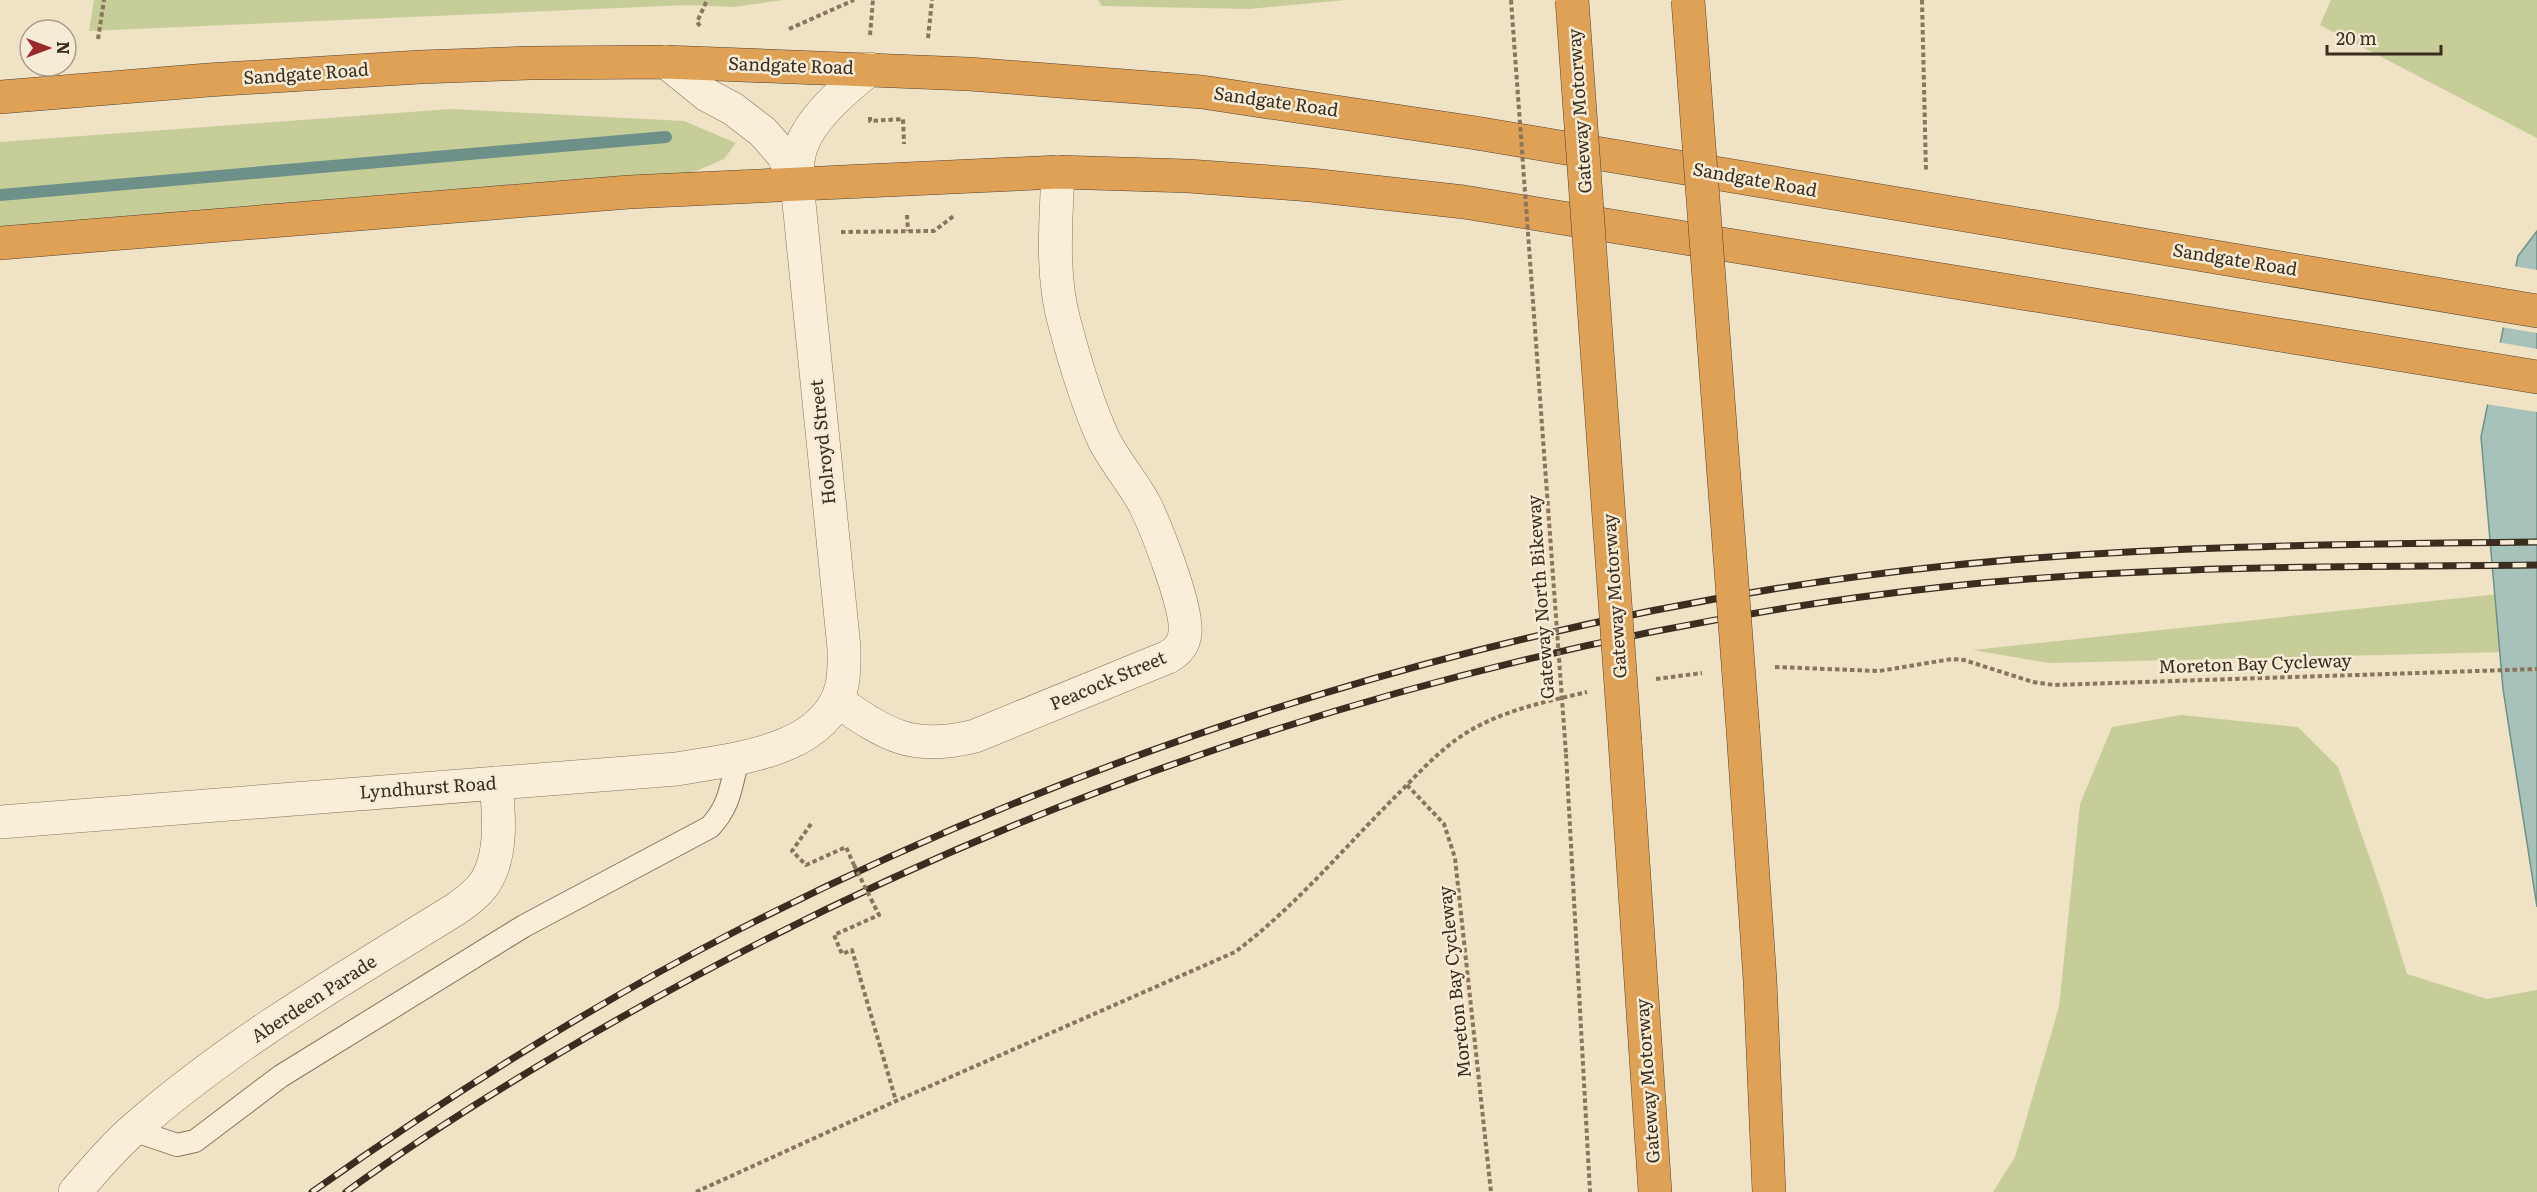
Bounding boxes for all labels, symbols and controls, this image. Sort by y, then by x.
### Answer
north arrow [18,18,78,78]
scale bar [2327,18,2441,56]
text: 20 m [2336,24,2377,51]
street label: Gateway Motorway [1559,27,1598,195]
text: N [52,41,76,55]
street label: Sandgate Road [728,49,854,80]
street label: Sandgate Road [242,55,370,90]
street label: Sandgate Road [1212,78,1340,123]
street label: Sandgate Road [1691,154,1820,203]
street label: Sandgate Road [2171,235,2299,282]
street label: Holroyd Street [801,377,842,506]
street label: Gateway North Bikeway [1519,493,1560,700]
street label: Gateway Motorway [1594,512,1633,680]
street label: Peacock Street [1045,643,1170,716]
street label: Moreton Bay Cycleway [2158,646,2353,679]
street label: Lyndhurst Road [358,768,497,805]
street label: Moreton Bay Cycleway [1430,884,1477,1080]
street label: Aberdeen Parade [245,947,381,1048]
street label: Gateway Motorway [1627,997,1666,1165]

